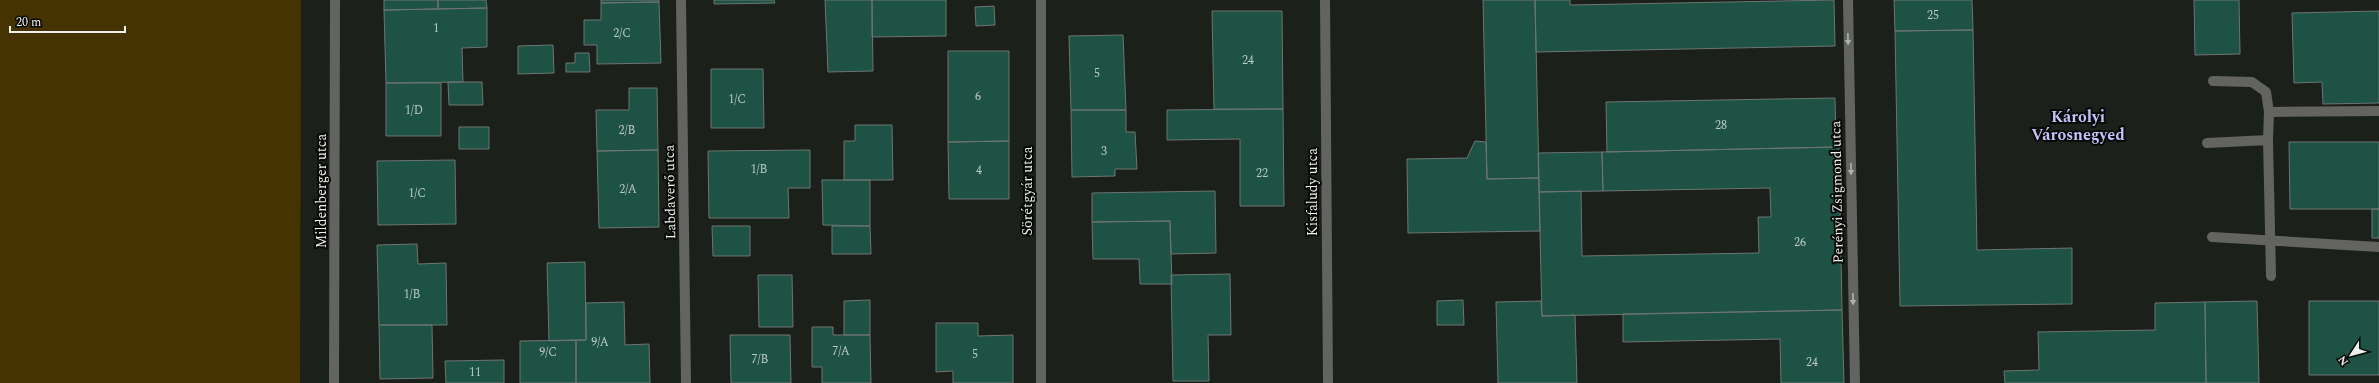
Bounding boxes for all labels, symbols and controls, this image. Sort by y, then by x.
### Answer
house number: 25 [1927,6,1939,25]
scale bar [10,8,125,34]
text: 20 m [16,13,41,32]
house number: 1 [433,19,439,38]
house number: 2/C [613,24,631,43]
one-way arrow [1845,33,1852,45]
house number: 24 [1242,51,1254,70]
house number: 5 [1094,64,1100,83]
house number: 6 [975,87,981,106]
house number: 1/C [728,90,746,109]
house number: 1/D [405,101,423,120]
district label: Károlyi Városnegyed [2031,105,2125,147]
house number: 28 [1715,116,1727,135]
street label: Perényi Zsigmond utca [1825,120,1849,264]
house number: 2/B [619,121,636,140]
street label: Mildenberger utca [311,134,332,248]
house number: 3 [1101,142,1107,161]
street label: Labdaverő utca [659,144,681,240]
street label: Sörétgyár utca [1017,146,1038,236]
street label: Kisfaludy utca [1302,148,1323,236]
house number: 1/B [751,160,768,179]
house number: 4 [976,161,982,180]
one-way arrow [1848,163,1854,176]
house number: 22 [1256,164,1268,183]
house number: 2/A [619,180,637,199]
house number: 1/C [408,184,426,203]
house number: 26 [1794,233,1806,252]
house number: 1/B [404,285,421,304]
one-way arrow [1850,293,1856,306]
house number: 9/A [591,333,609,352]
north arrow [2331,335,2371,375]
house number: 7/A [832,342,850,361]
house number: 9/C [539,343,557,362]
house number: 5 [972,345,978,364]
house number: 7/B [752,350,769,369]
text: N [2334,352,2353,369]
house number: 24 [1806,353,1818,372]
house number: 11 [469,363,481,382]

